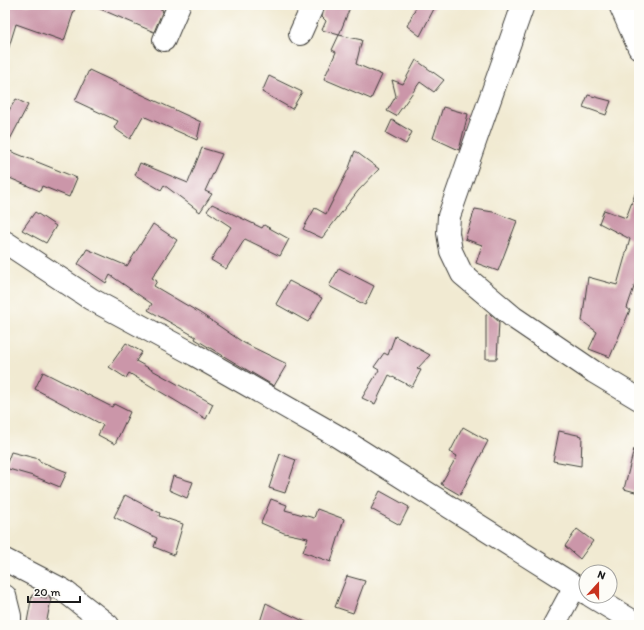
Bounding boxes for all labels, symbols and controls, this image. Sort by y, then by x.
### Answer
north arrow [578,564,618,604]
text: N [596,568,607,583]
scale bar [28,578,80,604]
text: 20 m [34,585,61,599]

